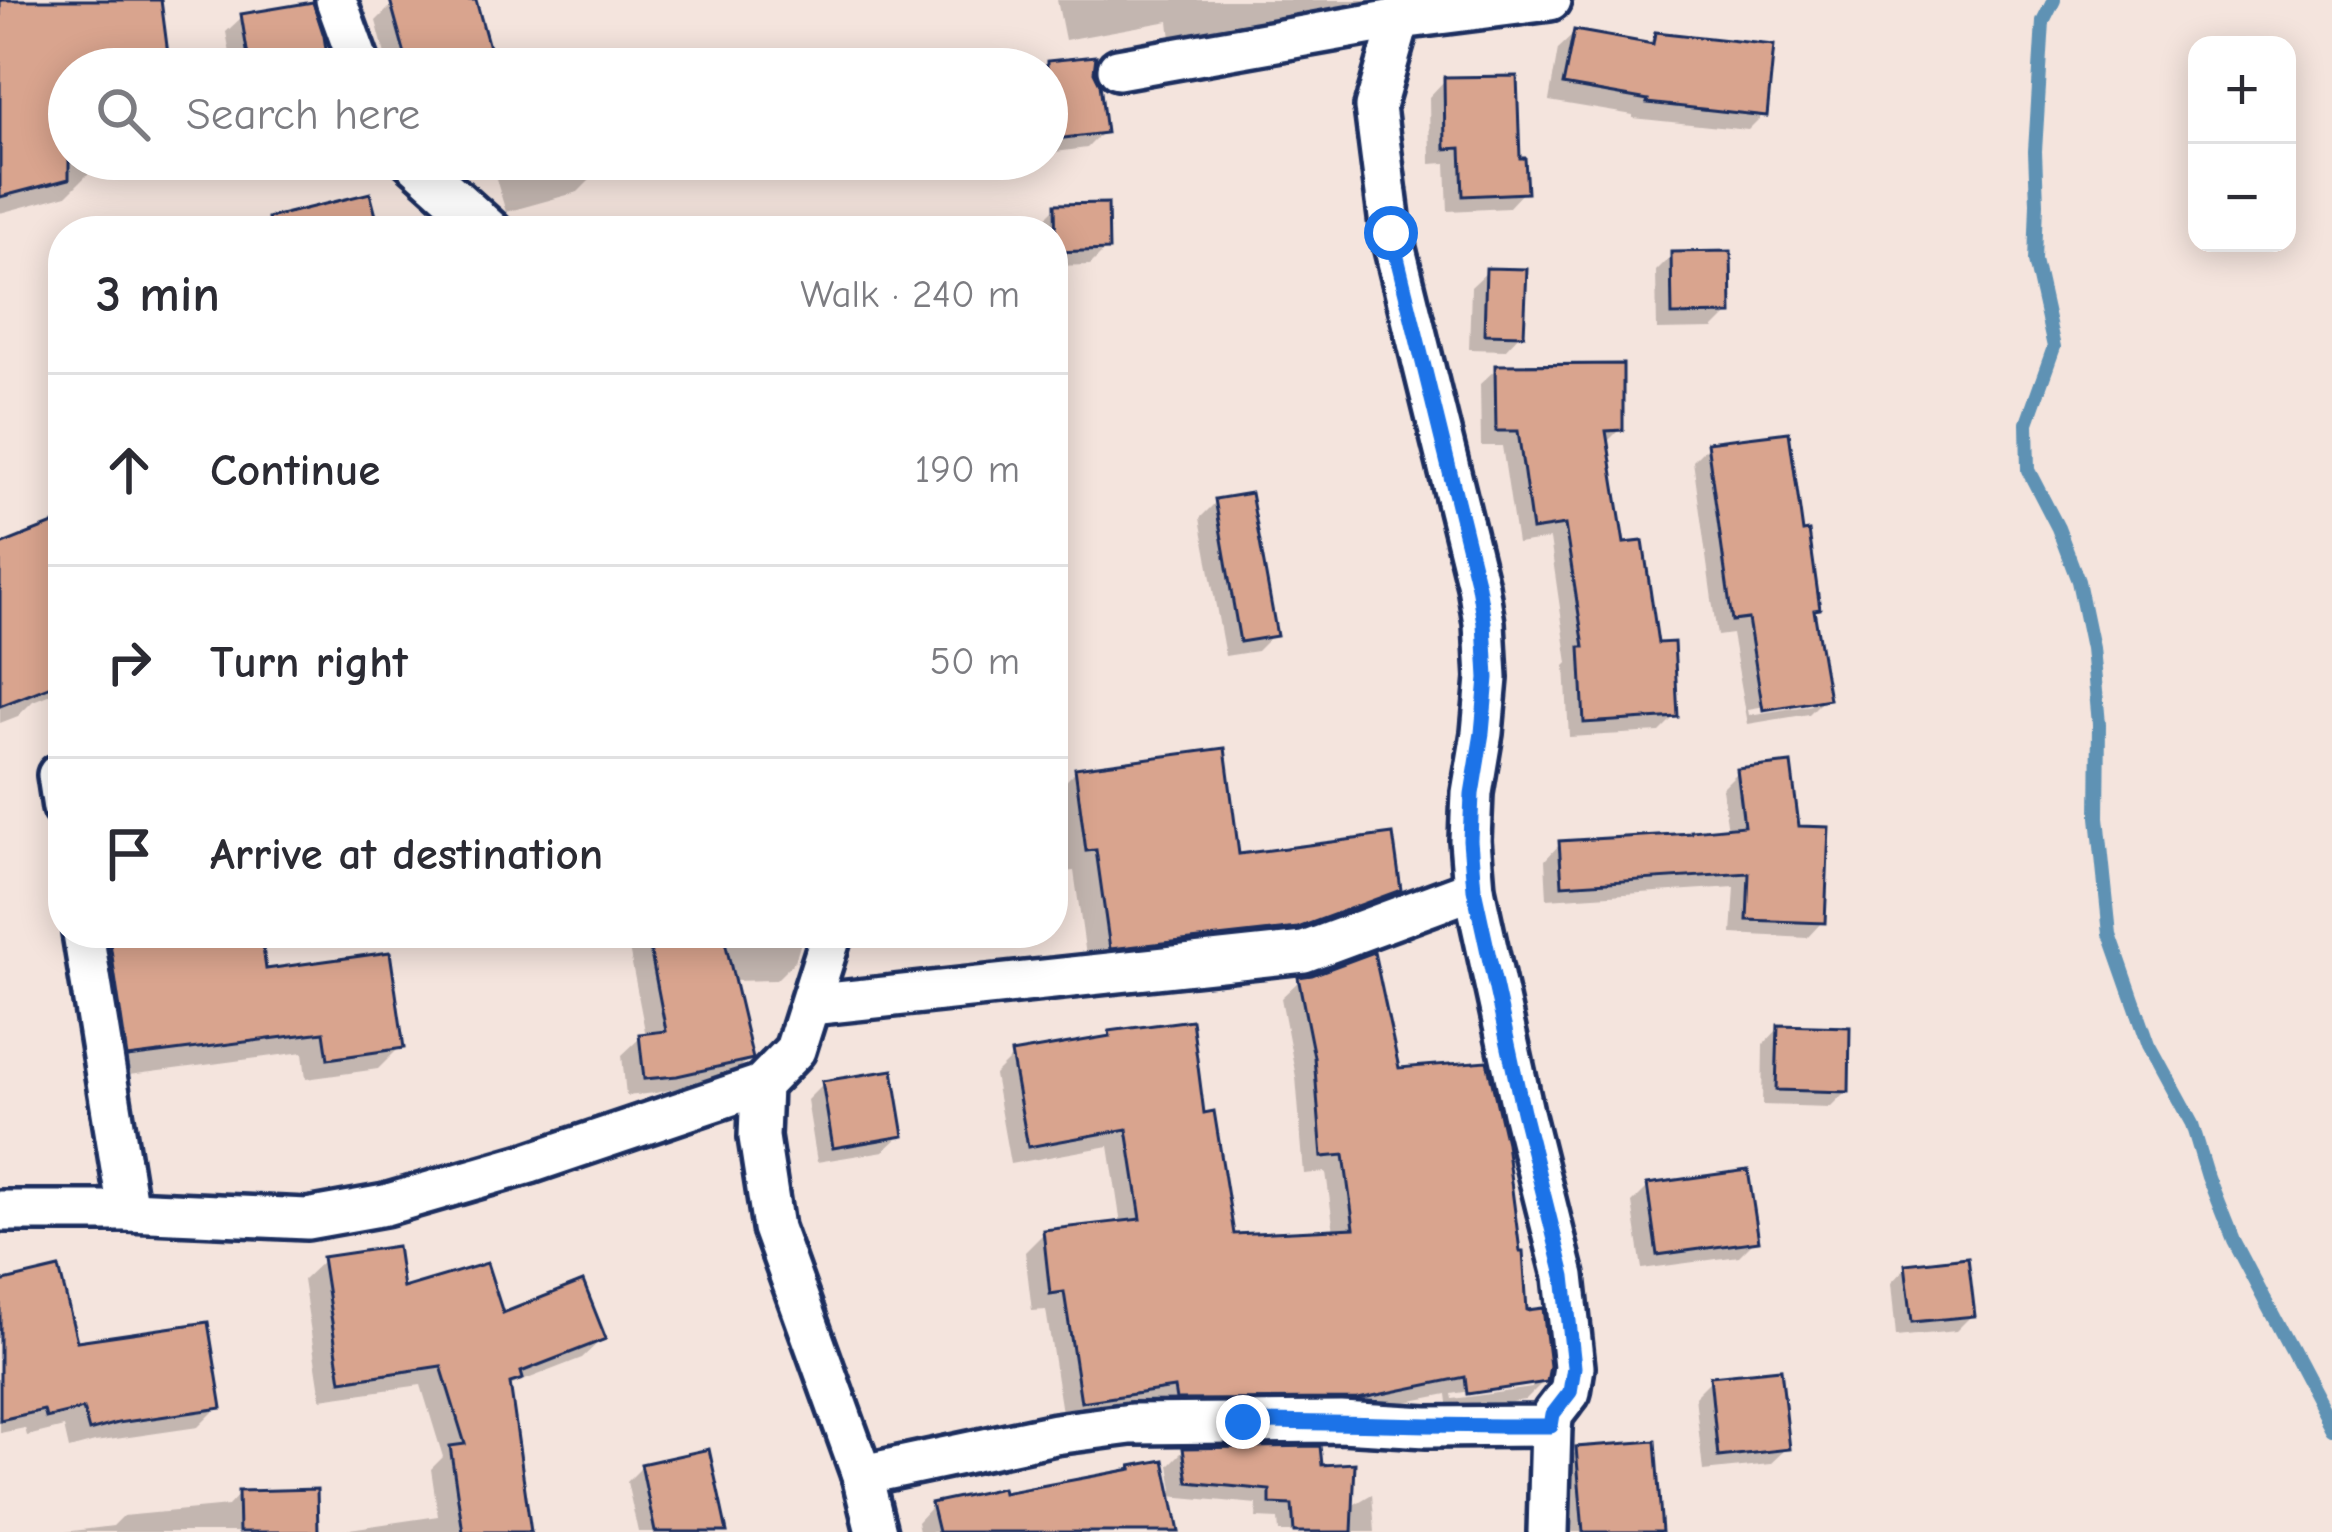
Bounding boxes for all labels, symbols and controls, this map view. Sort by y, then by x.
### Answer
map controls [2188,36,2296,252]
button: + [2188,36,2296,144]
search box [48,48,1068,180]
icon: search [90,81,156,147]
text: Search here [186,88,420,140]
button: − [2188,144,2296,252]
route start [1364,206,1418,260]
text: 3 min [96,265,220,324]
text: Walk · 240 m [800,272,1020,317]
icon: ahead [96,437,162,503]
text: Continue [210,444,380,496]
text: 190 m [915,447,1020,492]
icon: right [96,629,162,695]
text: Turn right [210,636,408,688]
text: 50 m [930,639,1020,684]
icon: arrive [96,821,162,887]
text: Arrive at destination [210,828,603,880]
route end [1216,1395,1270,1449]

